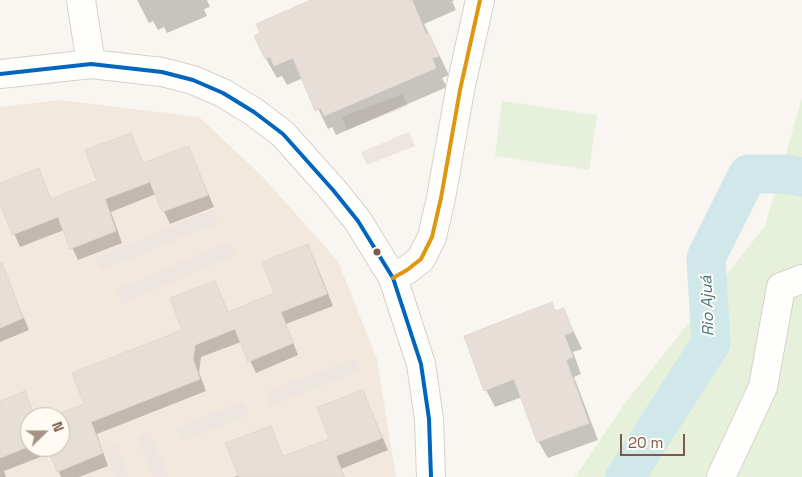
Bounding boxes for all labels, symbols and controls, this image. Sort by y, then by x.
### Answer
unlabelled marker [372,247,382,257]
water label: Rio Ajuá [697,275,719,337]
north arrow [20,407,70,457]
text: N [48,419,68,434]
scale bar [622,424,687,456]
text: 20 m [628,433,663,452]

